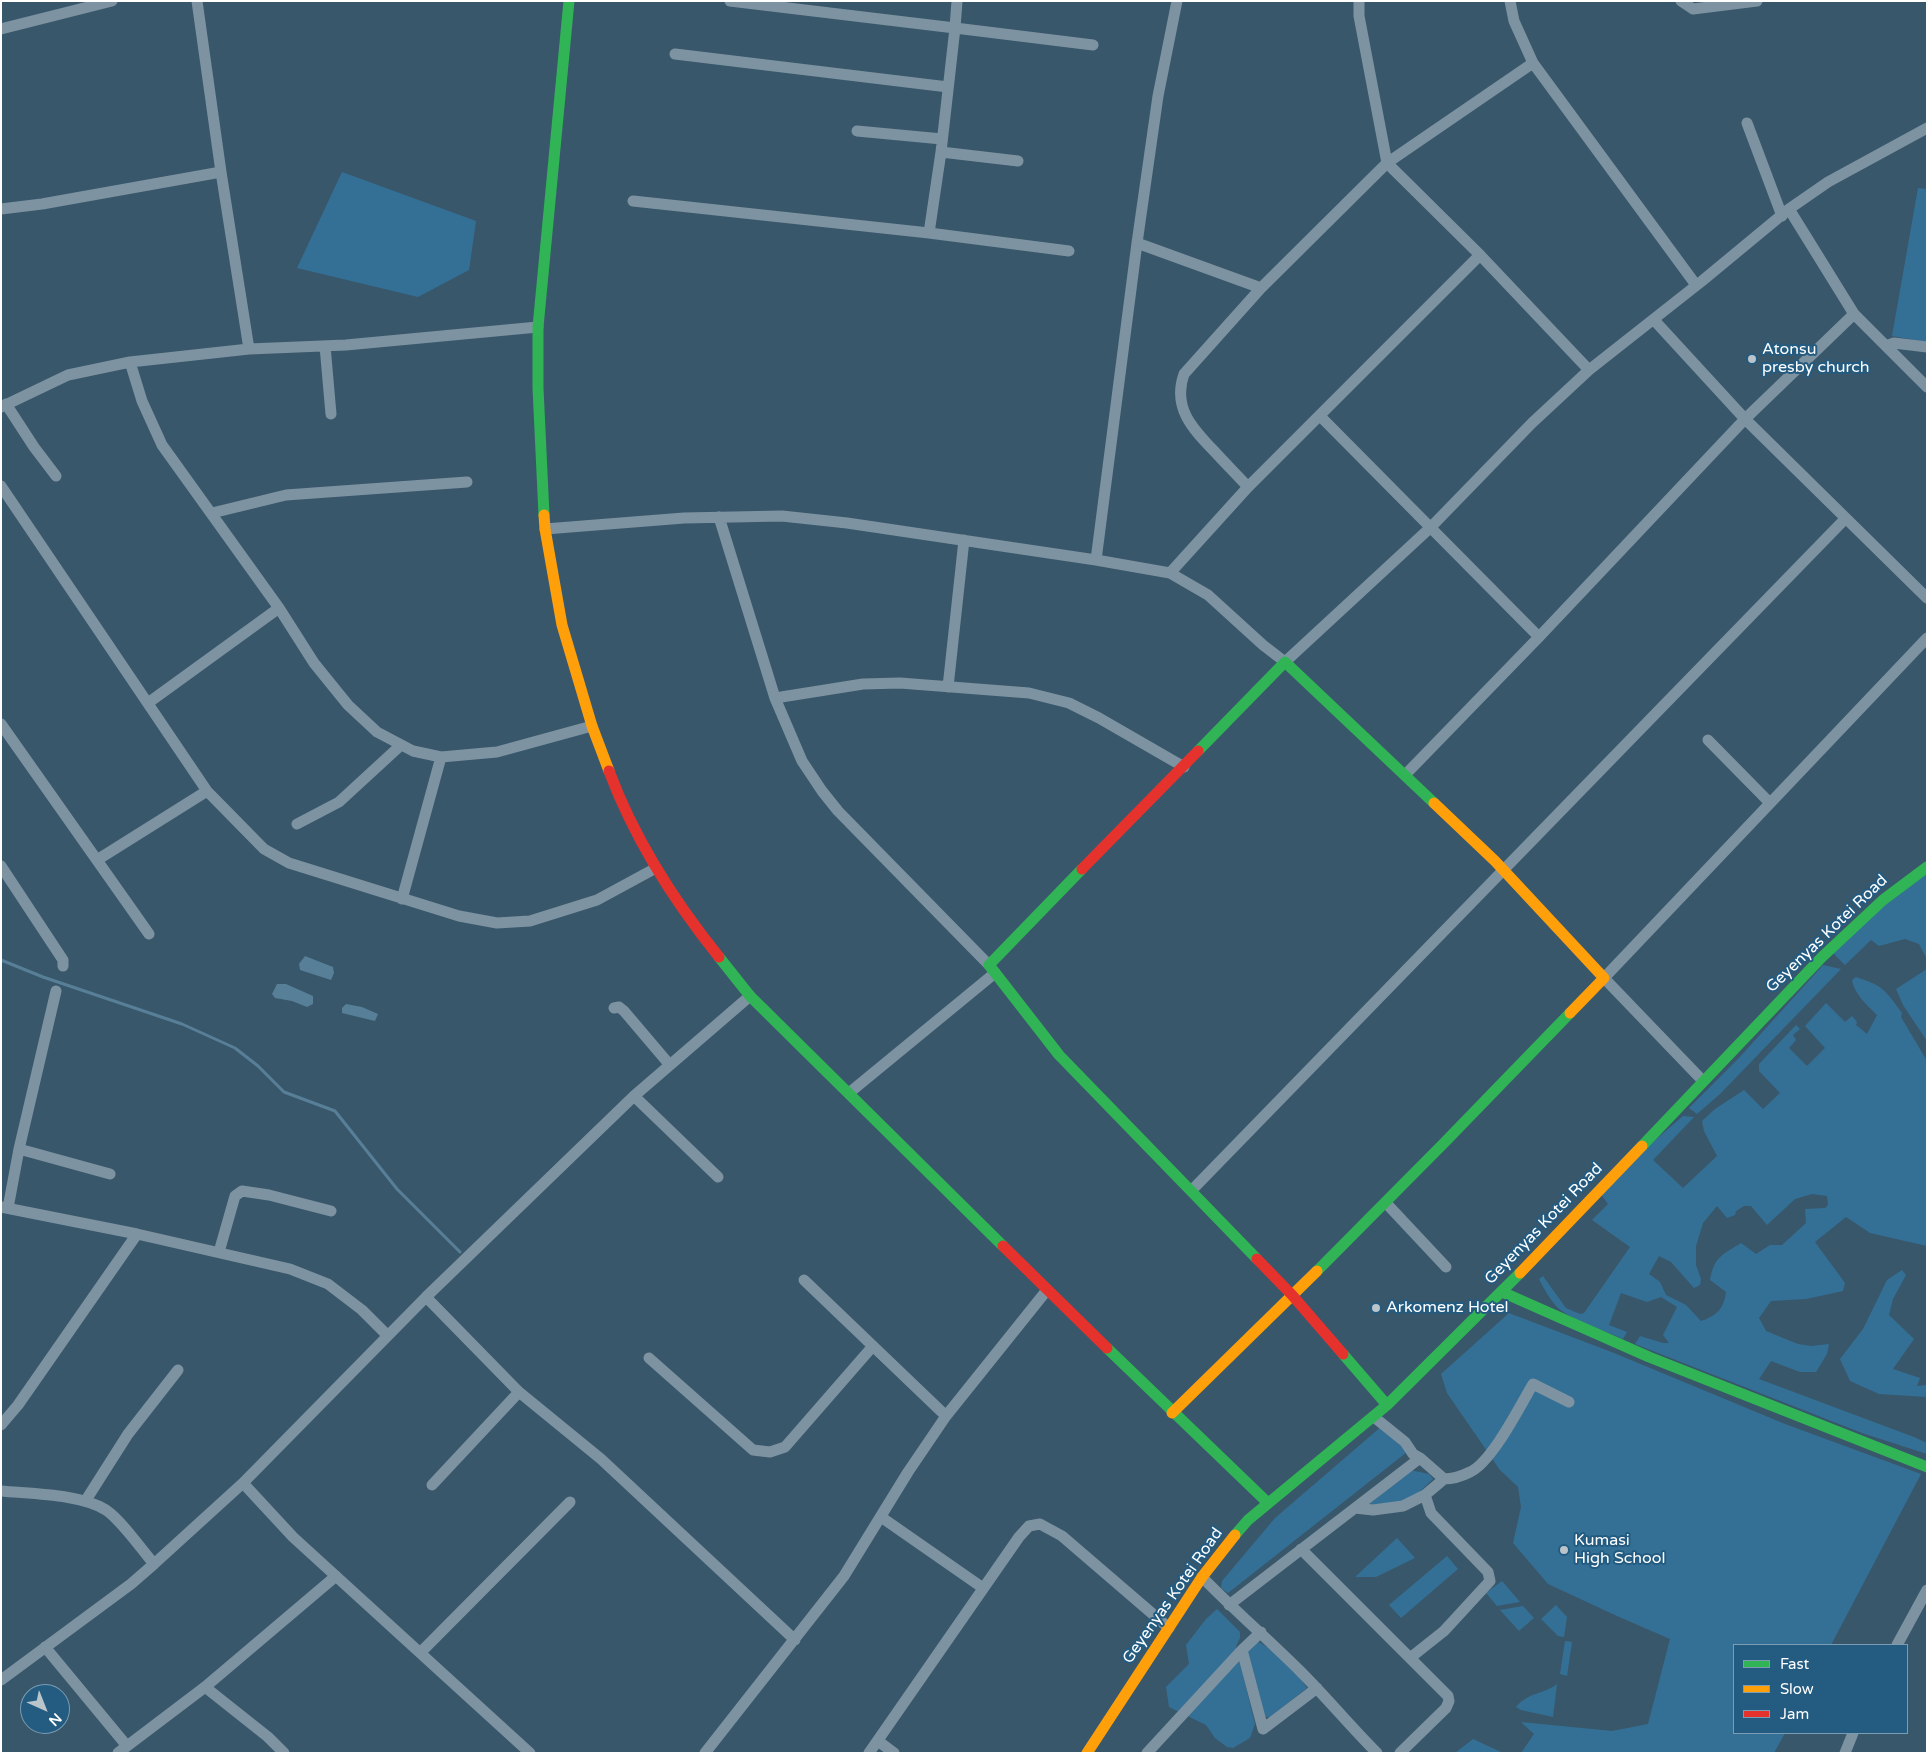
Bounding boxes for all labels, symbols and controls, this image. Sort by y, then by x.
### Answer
place label: Atonsu presby church [1762,340,1870,378]
marker: Atonsu presby church [1746,353,1758,365]
street label: Geyenyas Kotei Road [1762,871,1892,997]
street label: Geyenyas Kotei Road [1481,1159,1607,1289]
place label: Arkomenz Hotel [1386,1298,1508,1318]
marker: Arkomenz Hotel [1370,1302,1382,1314]
street label: Geyenyas Kotei Road [1119,1524,1227,1668]
place label: Kumasi High School [1574,1531,1665,1569]
marker: Kumasi High School [1558,1544,1570,1556]
legend [1733,1644,1908,1734]
text: Fast [1780,1655,1809,1673]
text: Slow [1780,1680,1814,1698]
north arrow [20,1684,70,1734]
text: Jam [1780,1705,1809,1723]
text: N [45,1709,65,1729]

